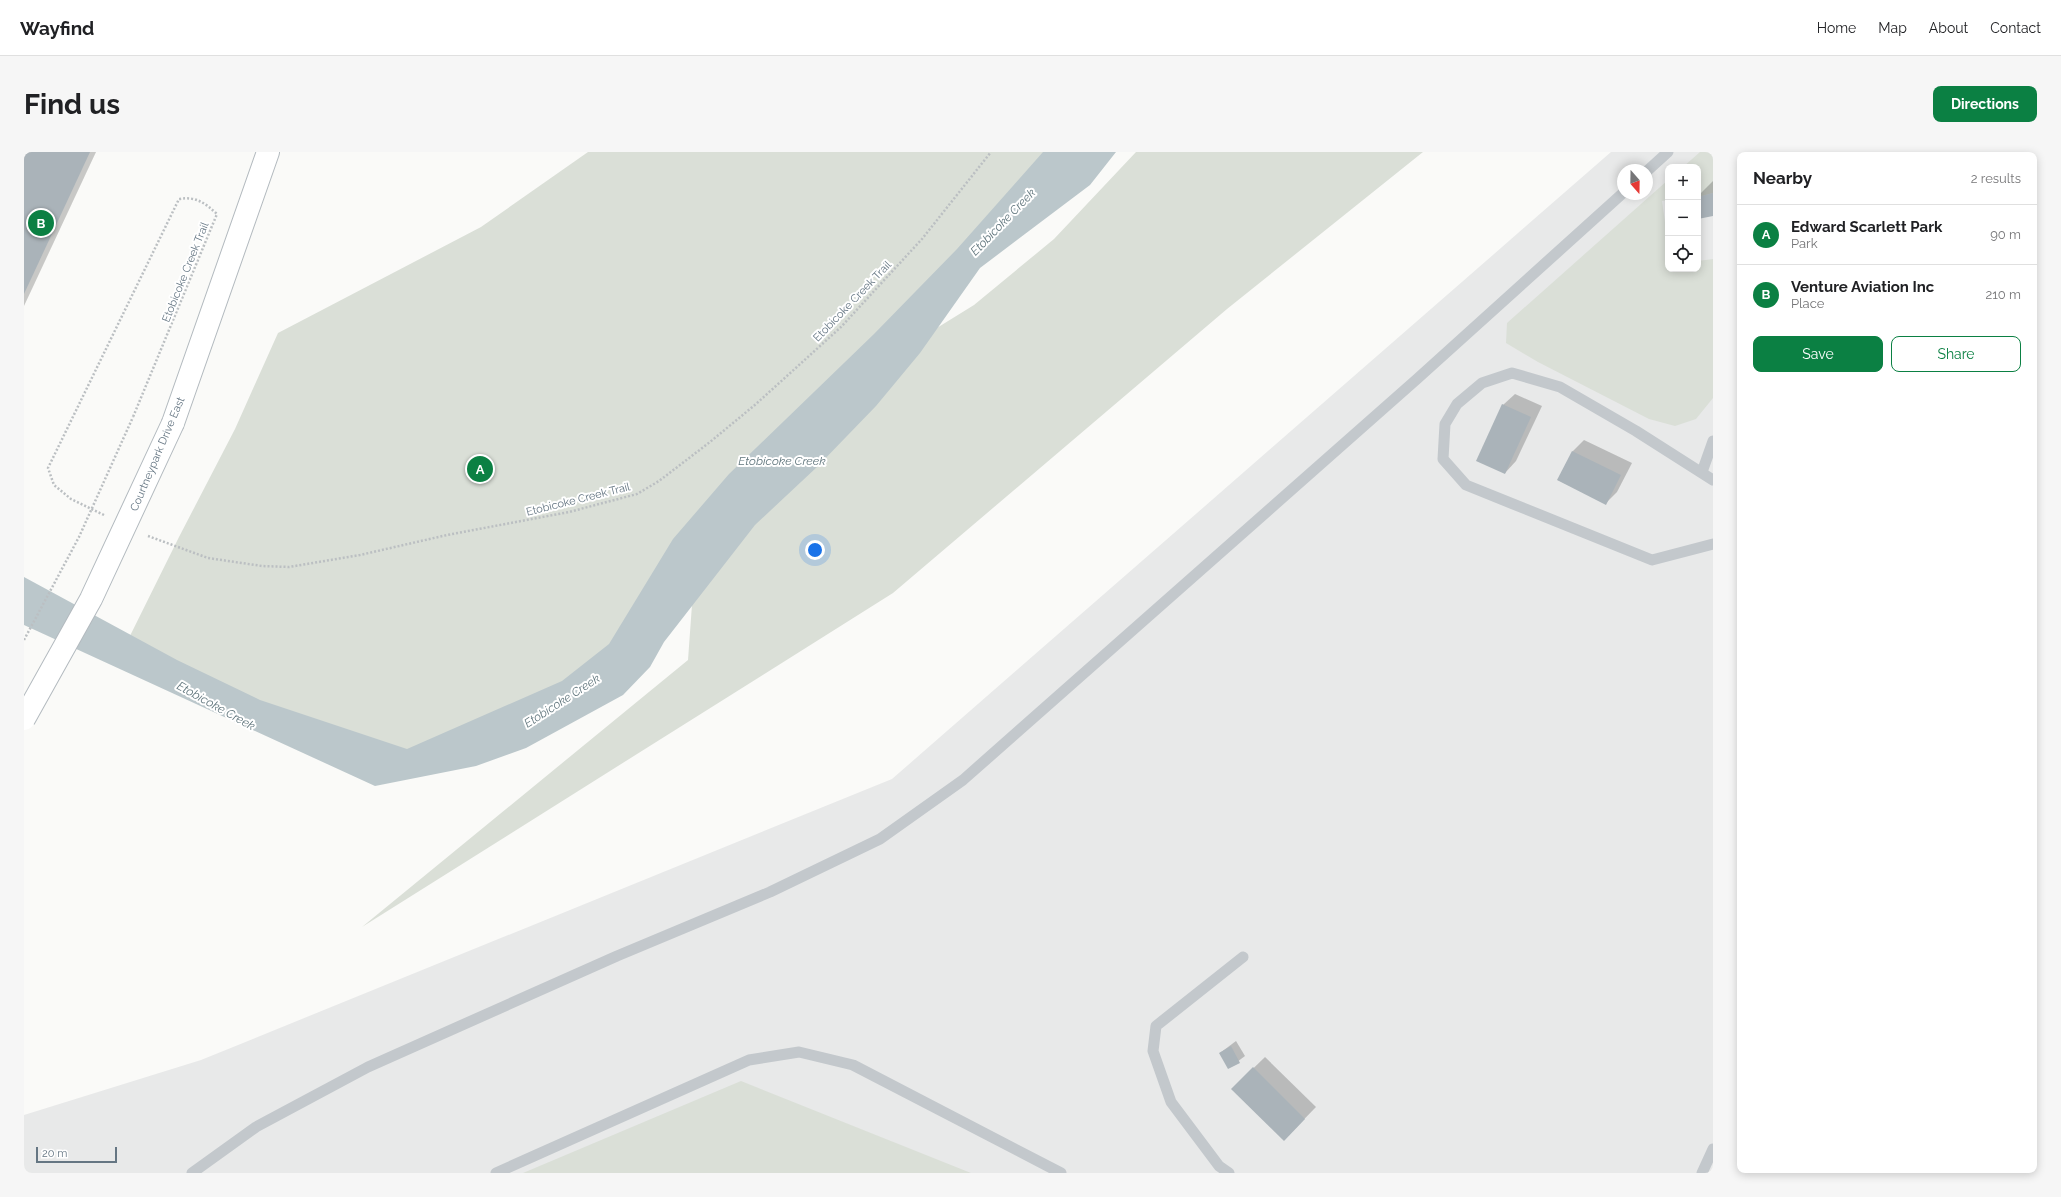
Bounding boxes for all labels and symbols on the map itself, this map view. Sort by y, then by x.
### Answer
north arrow [1617,164,1653,200]
water label: Etobicoke Creek [968,185,1039,258]
pin: B [28,208,54,238]
street label: Etobicoke Creek Trail [159,220,211,324]
street label: Etobicoke Creek Trail [811,258,894,344]
street label: Courtneypark Drive East [127,395,188,513]
pin: A [467,454,493,484]
water label: Etobicoke Creek [738,454,826,468]
street label: Etobicoke Creek Trail [525,480,631,519]
your location [805,540,825,560]
water label: Etobicoke Creek [522,671,603,731]
water label: Etobicoke Creek [174,679,258,734]
scale bar [36,1145,117,1164]

